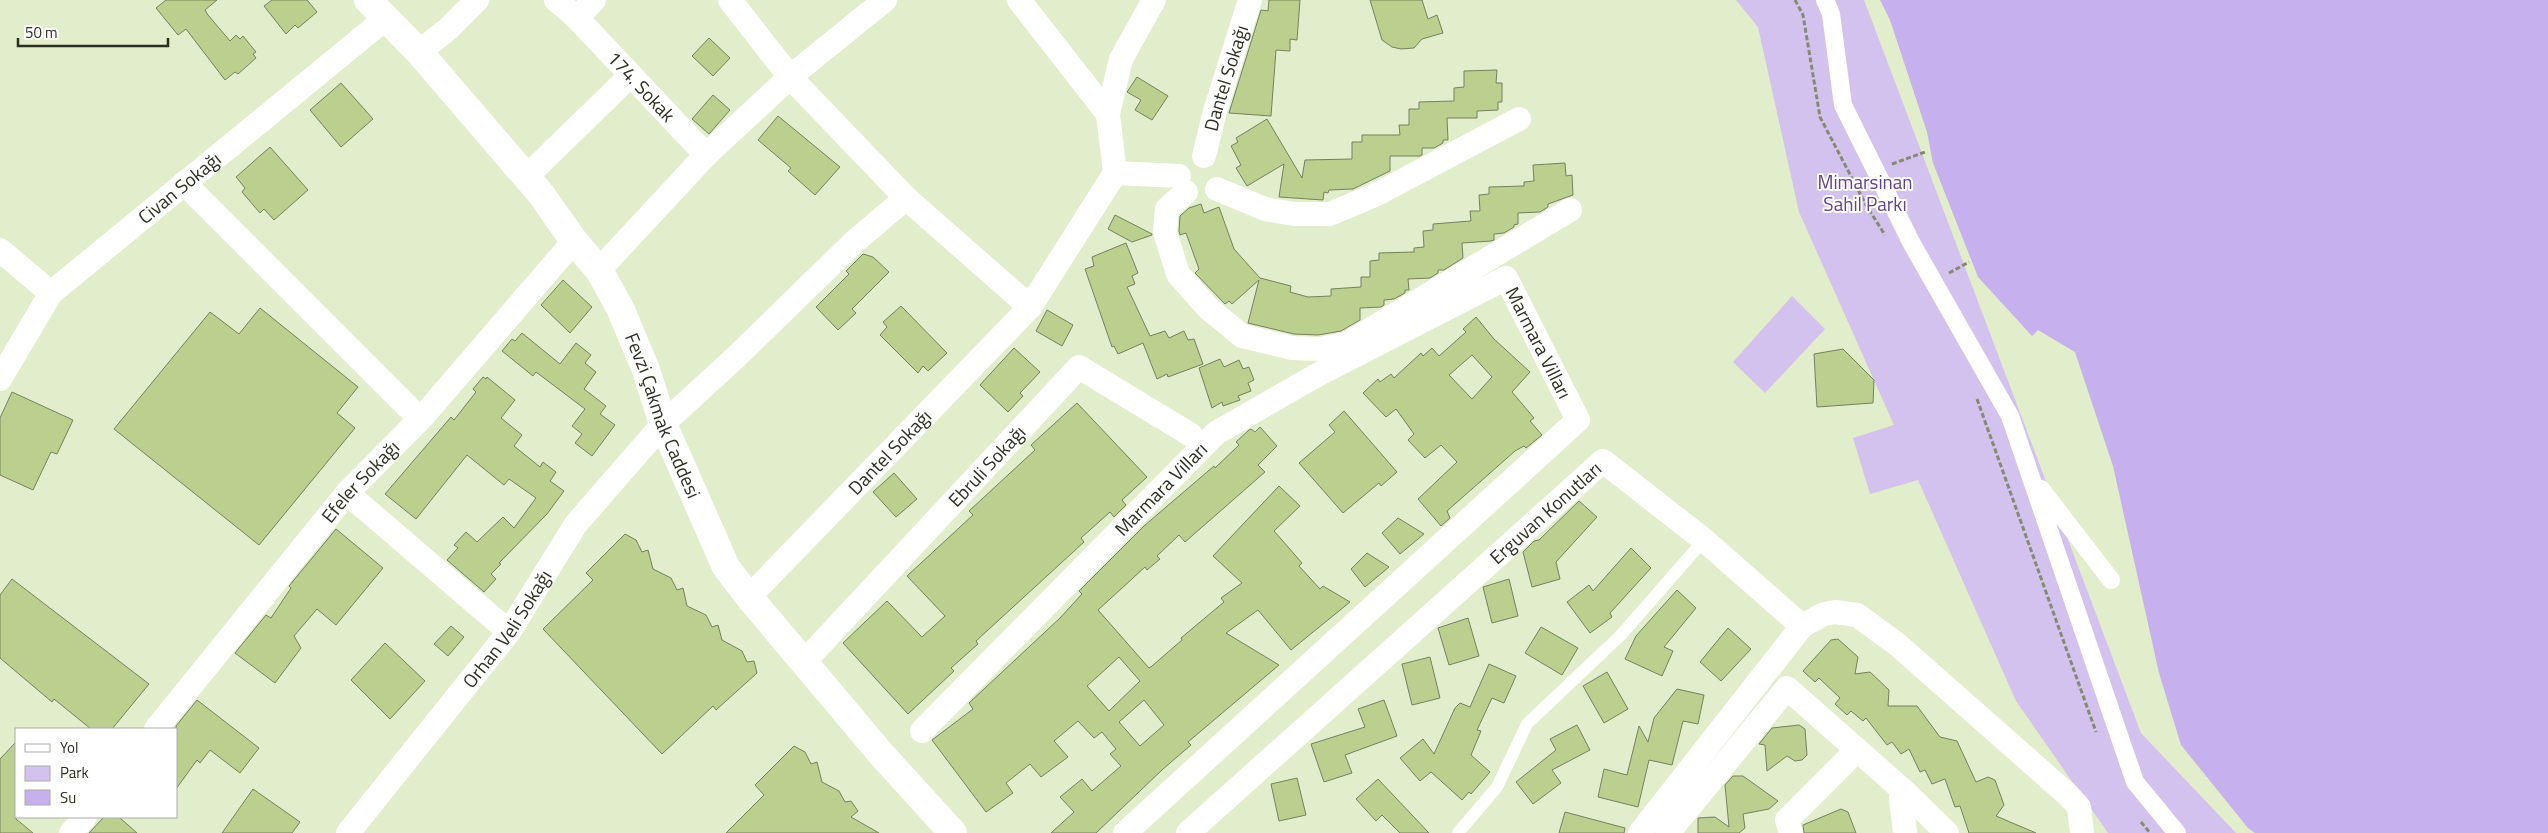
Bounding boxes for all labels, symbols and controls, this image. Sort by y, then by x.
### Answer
scale bar [18,15,168,47]
text: 50 m [25,21,58,44]
street label: Dantel Sokağı [1196,21,1255,134]
street label: 174. Sokak [601,44,683,128]
street label: Civan Sokağı [131,144,227,230]
park label: Mimarsinan Sahil Parkı [1817,167,1913,218]
street label: Marmara Vilları [1499,281,1580,403]
street label: Fevzi Çakmak Caddesi [618,328,709,503]
street label: Dantel Sokağı [841,402,938,501]
street label: Ebruli Sokağı [941,418,1032,513]
street label: Efeler Sokağı [314,433,406,529]
street label: Marmara Vilları [1107,435,1214,542]
street label: Erguvan Konutları [1483,454,1608,570]
street label: Orhan Veli Sokağı [455,564,558,694]
legend [15,728,178,818]
text: Yol [60,736,78,759]
text: Park [60,761,89,784]
text: Su [60,786,76,809]

